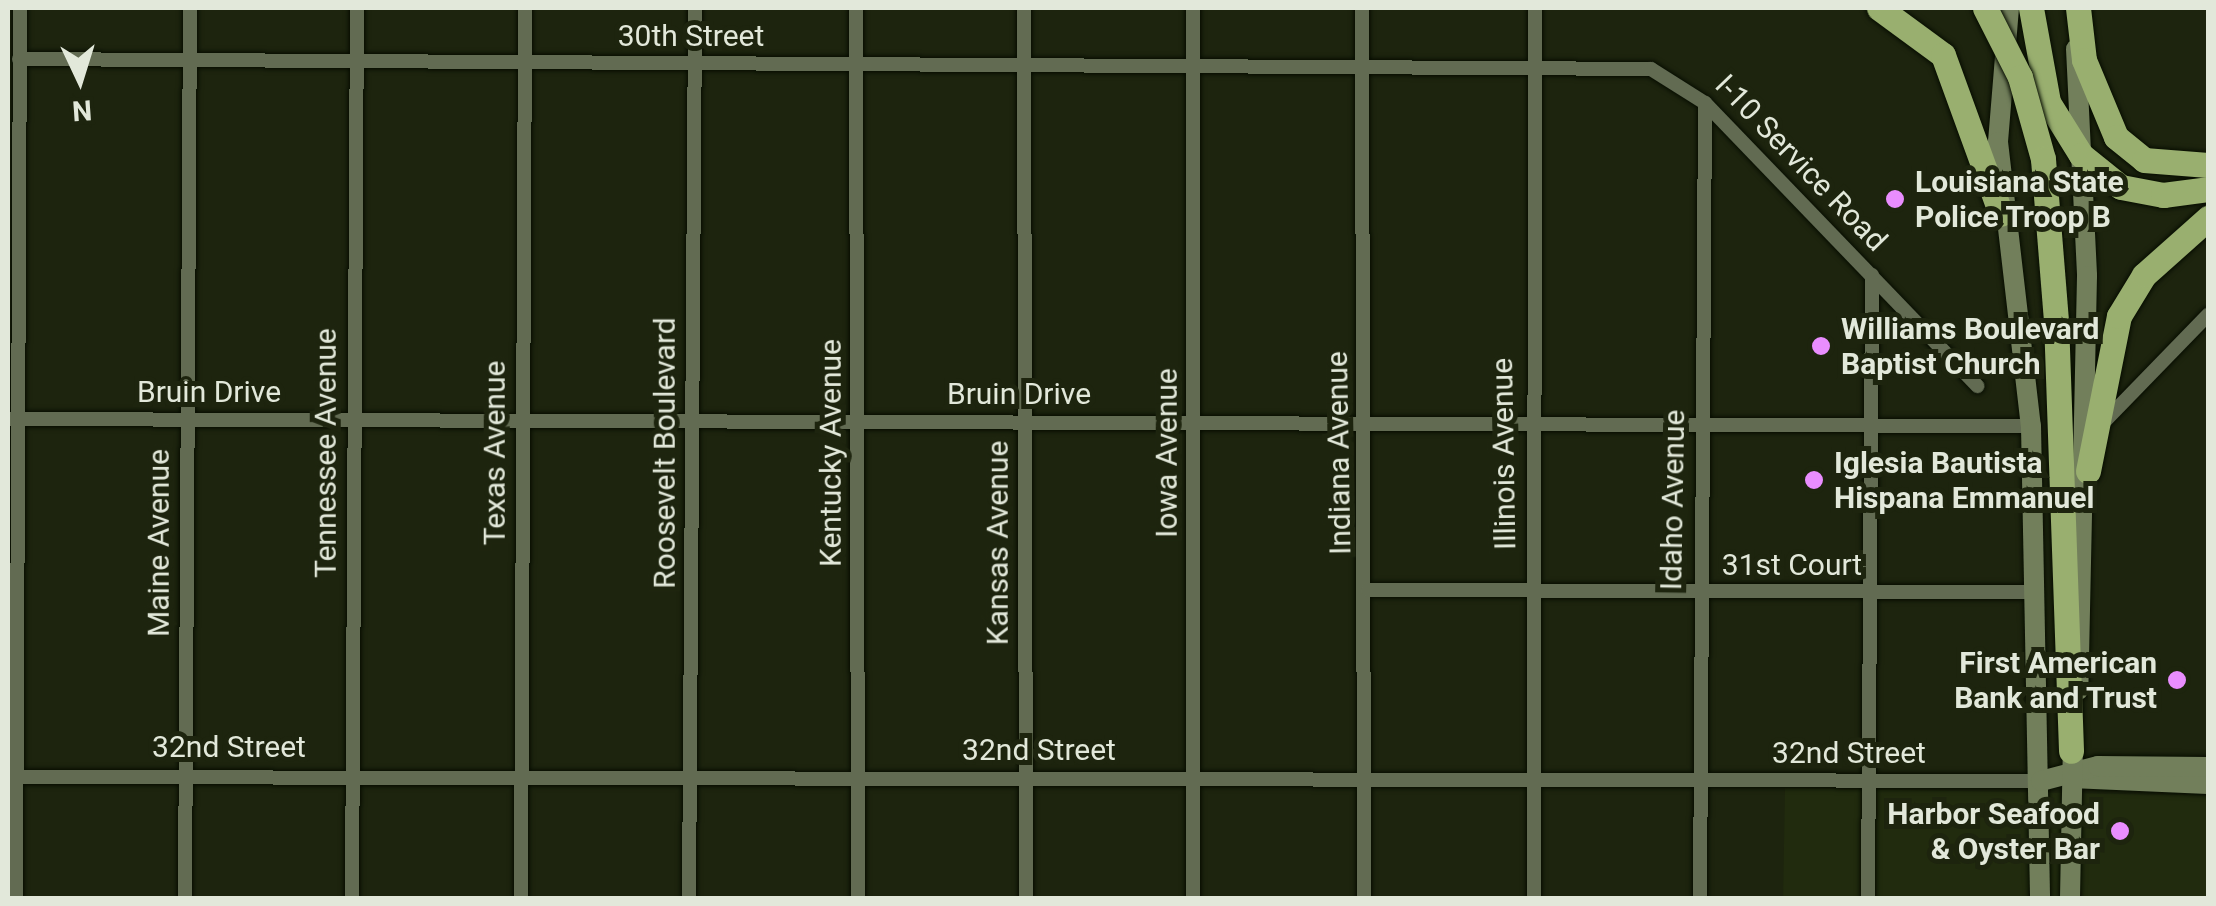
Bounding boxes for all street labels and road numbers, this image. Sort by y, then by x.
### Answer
street label: 30th Street [618,18,764,54]
street label: I-10 Service Road [1708,67,1894,259]
street label: Roosevelt Boulevard [647,317,683,589]
street label: Tennessee Avenue [308,328,344,578]
street label: Kentucky Avenue [813,339,849,567]
street label: Indiana Avenue [1319,351,1359,555]
street label: Illinois Avenue [1484,358,1524,550]
street label: Texas Avenue [477,361,513,545]
street label: Iowa Avenue [1149,368,1185,538]
street label: Bruin Drive [137,374,281,410]
street label: Bruin Drive [947,376,1091,412]
street label: Idaho Avenue [1653,409,1693,591]
street label: Kansas Avenue [980,441,1016,645]
street label: Maine Avenue [141,449,177,637]
street label: 31st Court [1722,547,1862,583]
street label: 32nd Street [152,729,306,765]
street label: 32nd Street [962,732,1116,768]
street label: 32nd Street [1772,735,1926,771]

